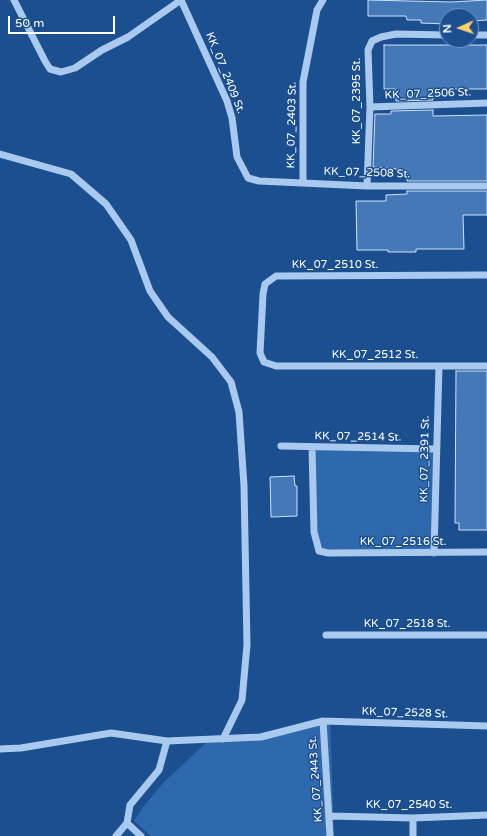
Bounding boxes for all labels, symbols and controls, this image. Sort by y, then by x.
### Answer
scale bar [10,8,117,34]
north arrow [439,8,479,48]
text: 50 m [15,16,44,30]
text: N [441,24,454,33]
street label: KK_07_2409 St. [203,30,247,116]
street label: KK_07_2395 St. [350,58,364,144]
street label: KK_07_2403 St. [285,82,299,168]
street label: KK_07_2506 St. [384,86,472,102]
street label: KK_07_2508 St. [323,165,411,181]
street label: KK_07_2510 St. [292,258,378,272]
street label: KK_07_2512 St. [332,348,418,362]
street label: KK_07_2391 St. [418,416,432,502]
street label: KK_07_2514 St. [315,430,401,444]
street label: KK_07_2516 St. [360,535,446,549]
street label: KK_07_2518 St. [364,617,450,631]
street label: KK_07_2528 St. [361,705,449,721]
street label: KK_07_2443 St. [306,735,326,823]
street label: KK_07_2540 St. [366,798,452,812]

